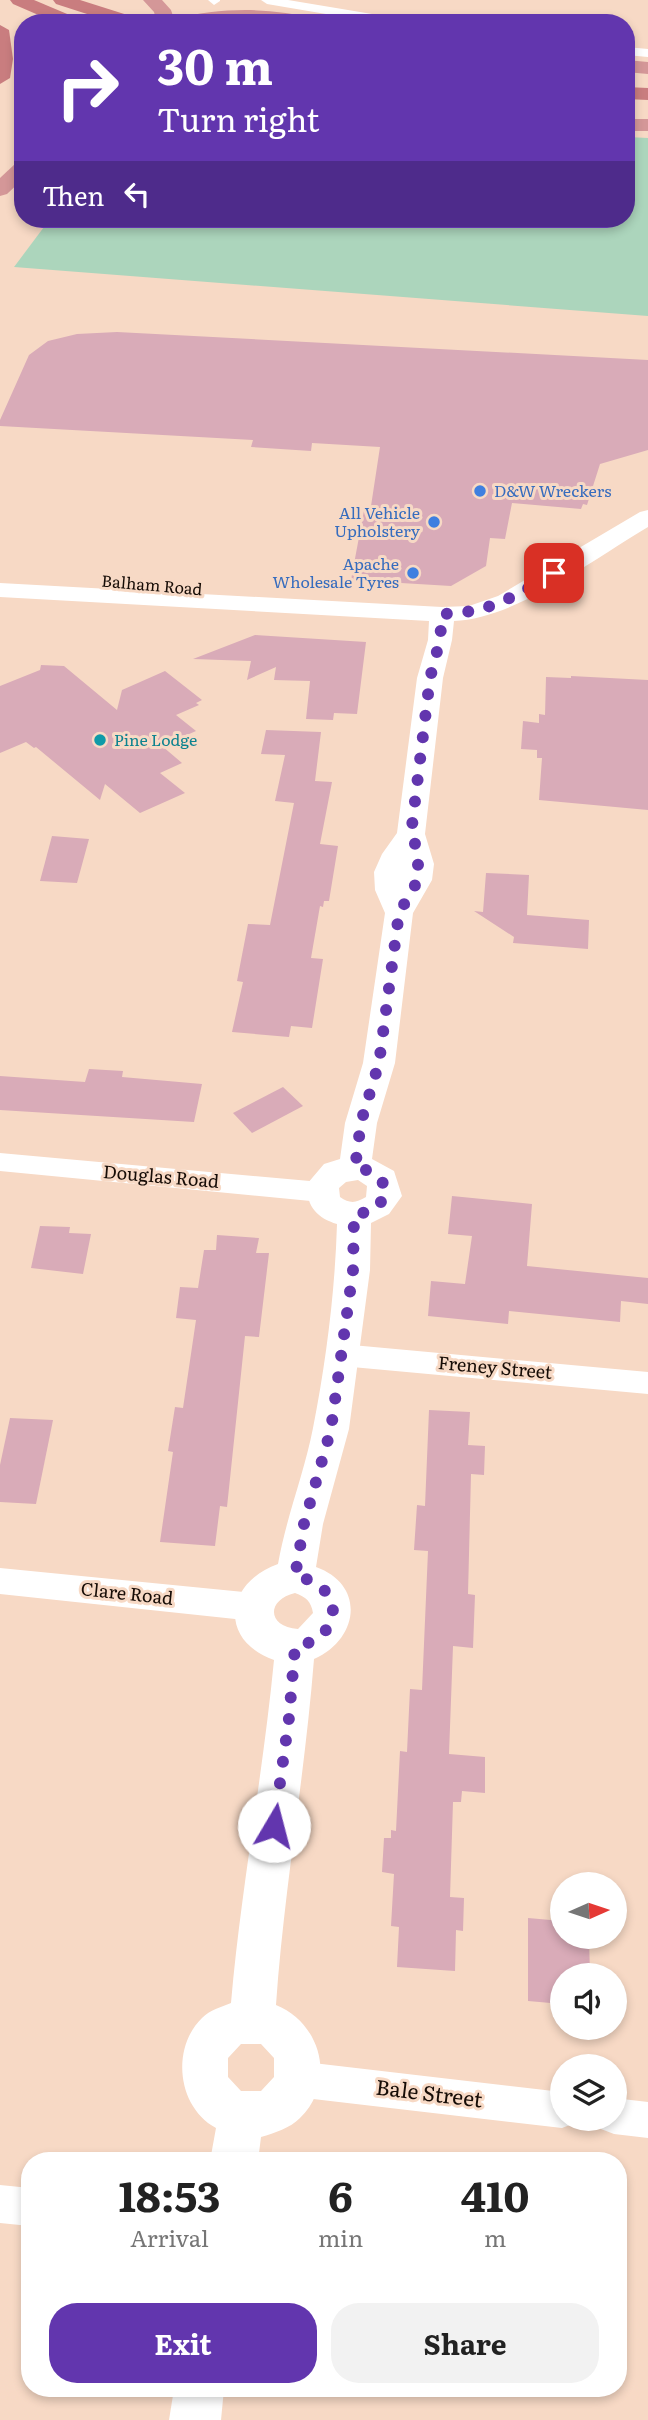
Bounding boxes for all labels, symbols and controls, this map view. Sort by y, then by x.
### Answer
text: 30 m [157,27,273,100]
icon: right [42,42,133,133]
text: Turn right [157,94,319,142]
text: Then [42,175,104,214]
icon: left [118,175,156,213]
place label: D&W Wreckers [494,478,612,502]
marker: D&W Wreckers [472,483,488,499]
place label: All Vehicle Upholstery [334,500,421,542]
marker: All Vehicle Upholstery [426,514,442,530]
pin [524,543,584,603]
place label: Apache Wholesale Tyres [273,551,399,593]
icon: arrive [535,554,573,592]
marker: Apache Wholesale Tyres [405,565,421,581]
street label: Balham Road [101,568,204,600]
place label: Pine Lodge [114,727,197,751]
marker: Pine Lodge [92,732,108,748]
street label: Douglas Road [102,1157,220,1194]
street label: Freney Street [437,1348,554,1385]
street label: Clare Road [80,1574,175,1611]
position arrow [237,1789,311,1863]
north arrow [550,1872,626,1950]
map controls [550,1872,627,2131]
button: sound [550,1963,627,2040]
button: layers [550,2054,627,2131]
street label: Bale Street [374,2070,485,2113]
text: 18:53 [119,2163,220,2225]
text: 6 [328,2163,353,2225]
text: 410 [461,2163,529,2225]
text: Arrival [130,2220,209,2254]
text: min [318,2220,363,2254]
text: m [484,2220,506,2254]
button: Exit [49,2303,317,2383]
button: Share [331,2303,599,2383]

